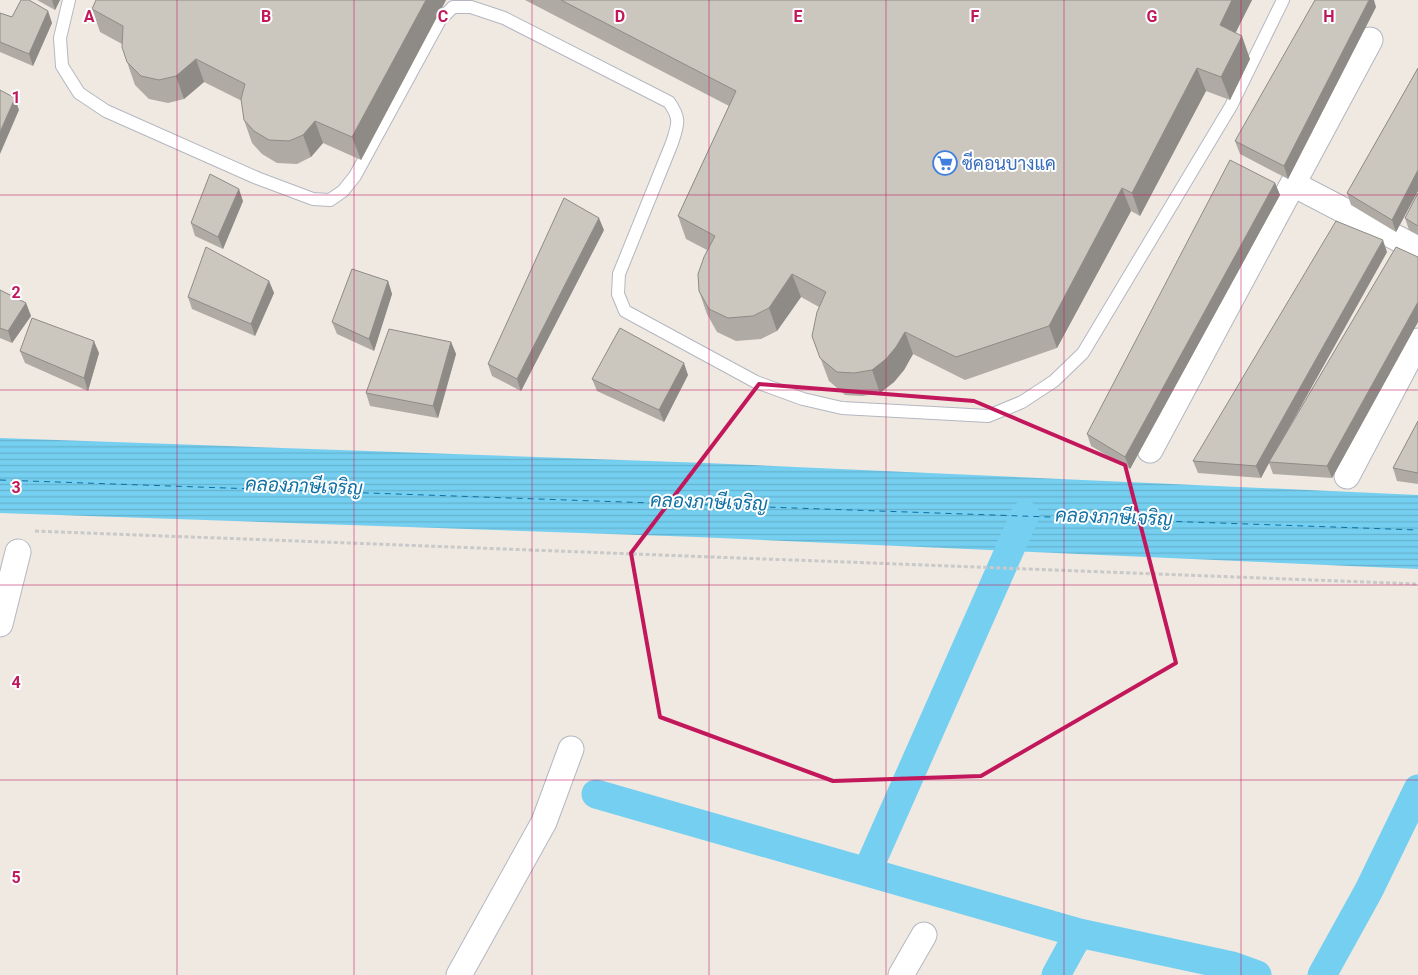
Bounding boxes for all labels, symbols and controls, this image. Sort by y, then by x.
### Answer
text: A [84,7,95,26]
text: B [261,7,271,26]
text: C [438,7,448,26]
text: D [615,7,625,26]
text: E [794,7,803,26]
text: F [971,7,980,26]
text: G [1147,7,1158,26]
text: H [1323,7,1335,26]
text: 1 [11,88,21,107]
supermarket icon: ซีคอนบางแค [932,150,958,176]
place label: ซีคอนบางแค [962,151,1056,174]
text: 2 [11,283,21,302]
water label: คลองภาษีเจริญ [245,471,363,500]
text: 3 [11,478,21,497]
water label: คลองภาษีเจริญ [650,487,768,516]
water label: คลองภาษีเจริญ [1055,502,1173,531]
text: 4 [11,673,21,692]
text: 5 [11,868,21,887]

